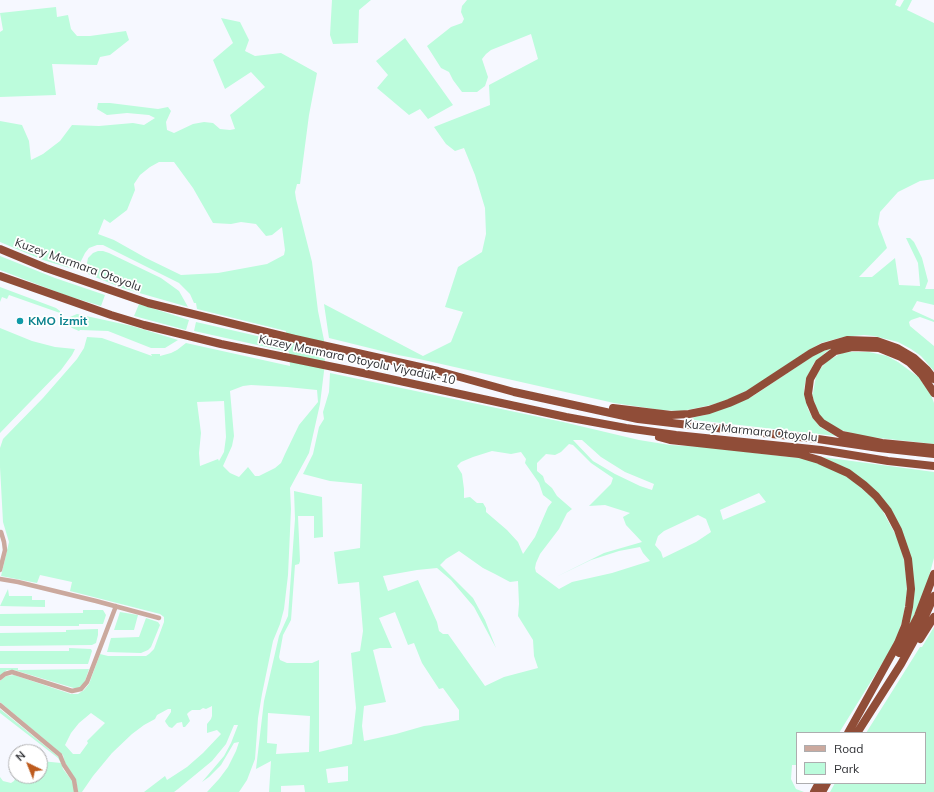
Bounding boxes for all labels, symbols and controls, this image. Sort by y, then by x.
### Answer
street label: Kuzey Marmara Otoyolu [13,235,143,295]
place label: KMO İzmit [28,314,87,328]
marker: KMO İzmit [15,316,25,326]
street label: Kuzey Marmara Otoyolu Viyadük-10 [257,332,457,388]
street label: Kuzey Marmara Otoyolu [684,417,818,445]
legend [796,732,926,784]
text: Road [834,741,863,756]
north arrow [8,744,48,784]
text: N [13,748,28,764]
text: Park [834,761,859,776]

